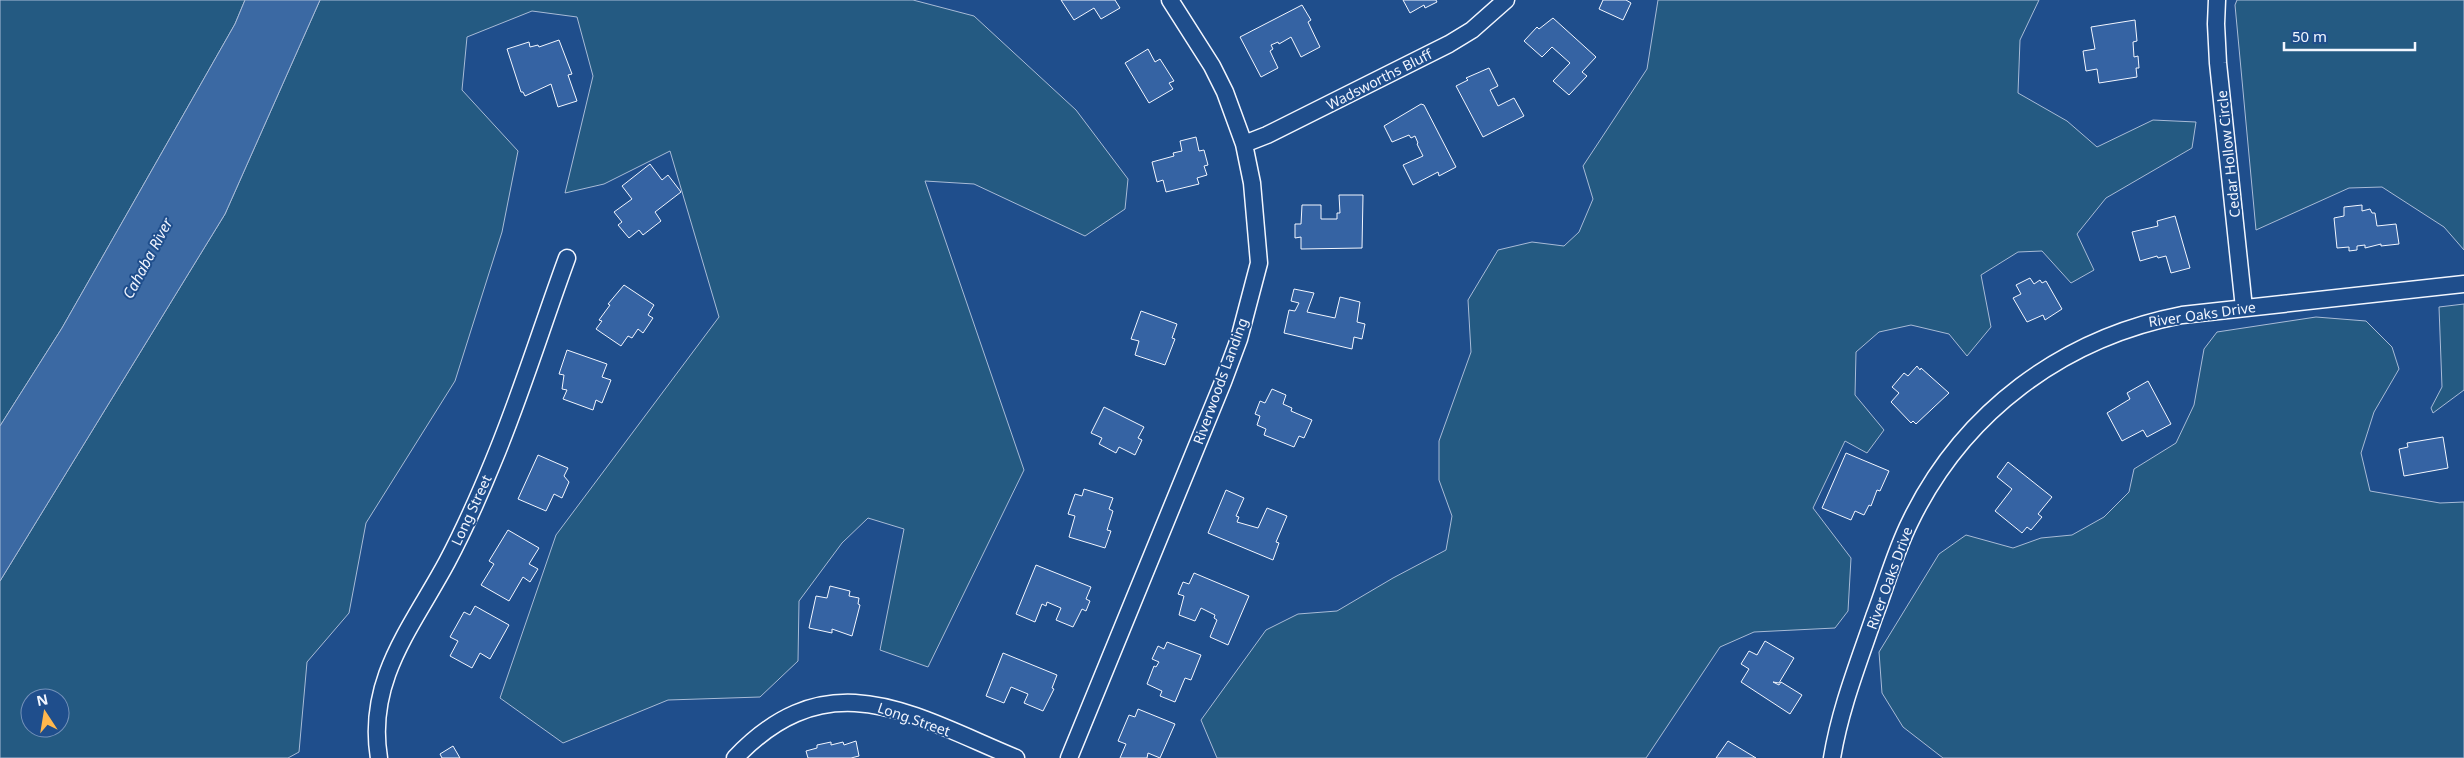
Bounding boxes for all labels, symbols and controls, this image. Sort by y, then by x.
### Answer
scale bar [2284,20,2415,52]
text: 50 m [2292,26,2327,46]
street label: Wadsworths Bluff [1323,44,1436,114]
street label: Cedar Hollow Circle [2212,89,2244,219]
water label: Cahaba River [117,213,177,302]
street label: River Oaks Drive [2147,297,2257,331]
street label: Riverwoods Landing [1188,315,1252,447]
street label: Long Street [446,472,496,548]
street label: River Oaks Drive [1862,524,1916,632]
north arrow [20,688,70,738]
text: N [35,689,50,710]
street label: Long Street [875,698,953,740]

